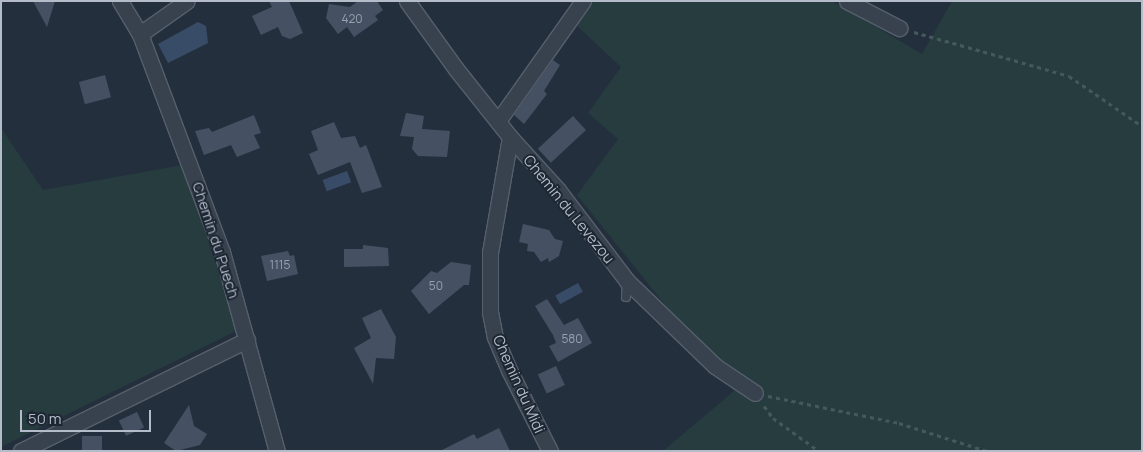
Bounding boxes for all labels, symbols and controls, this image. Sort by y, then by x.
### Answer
house number: 420 [341,12,363,26]
street label: Chemin du Levezou [520,151,618,267]
street label: Chemin du Puech [189,180,243,300]
house number: 1115 [270,258,290,272]
house number: 50 [429,279,443,293]
street label: Chemin du Midi [489,332,549,436]
house number: 580 [561,332,583,346]
scale bar [22,400,154,432]
text: 50 m [28,408,62,429]

